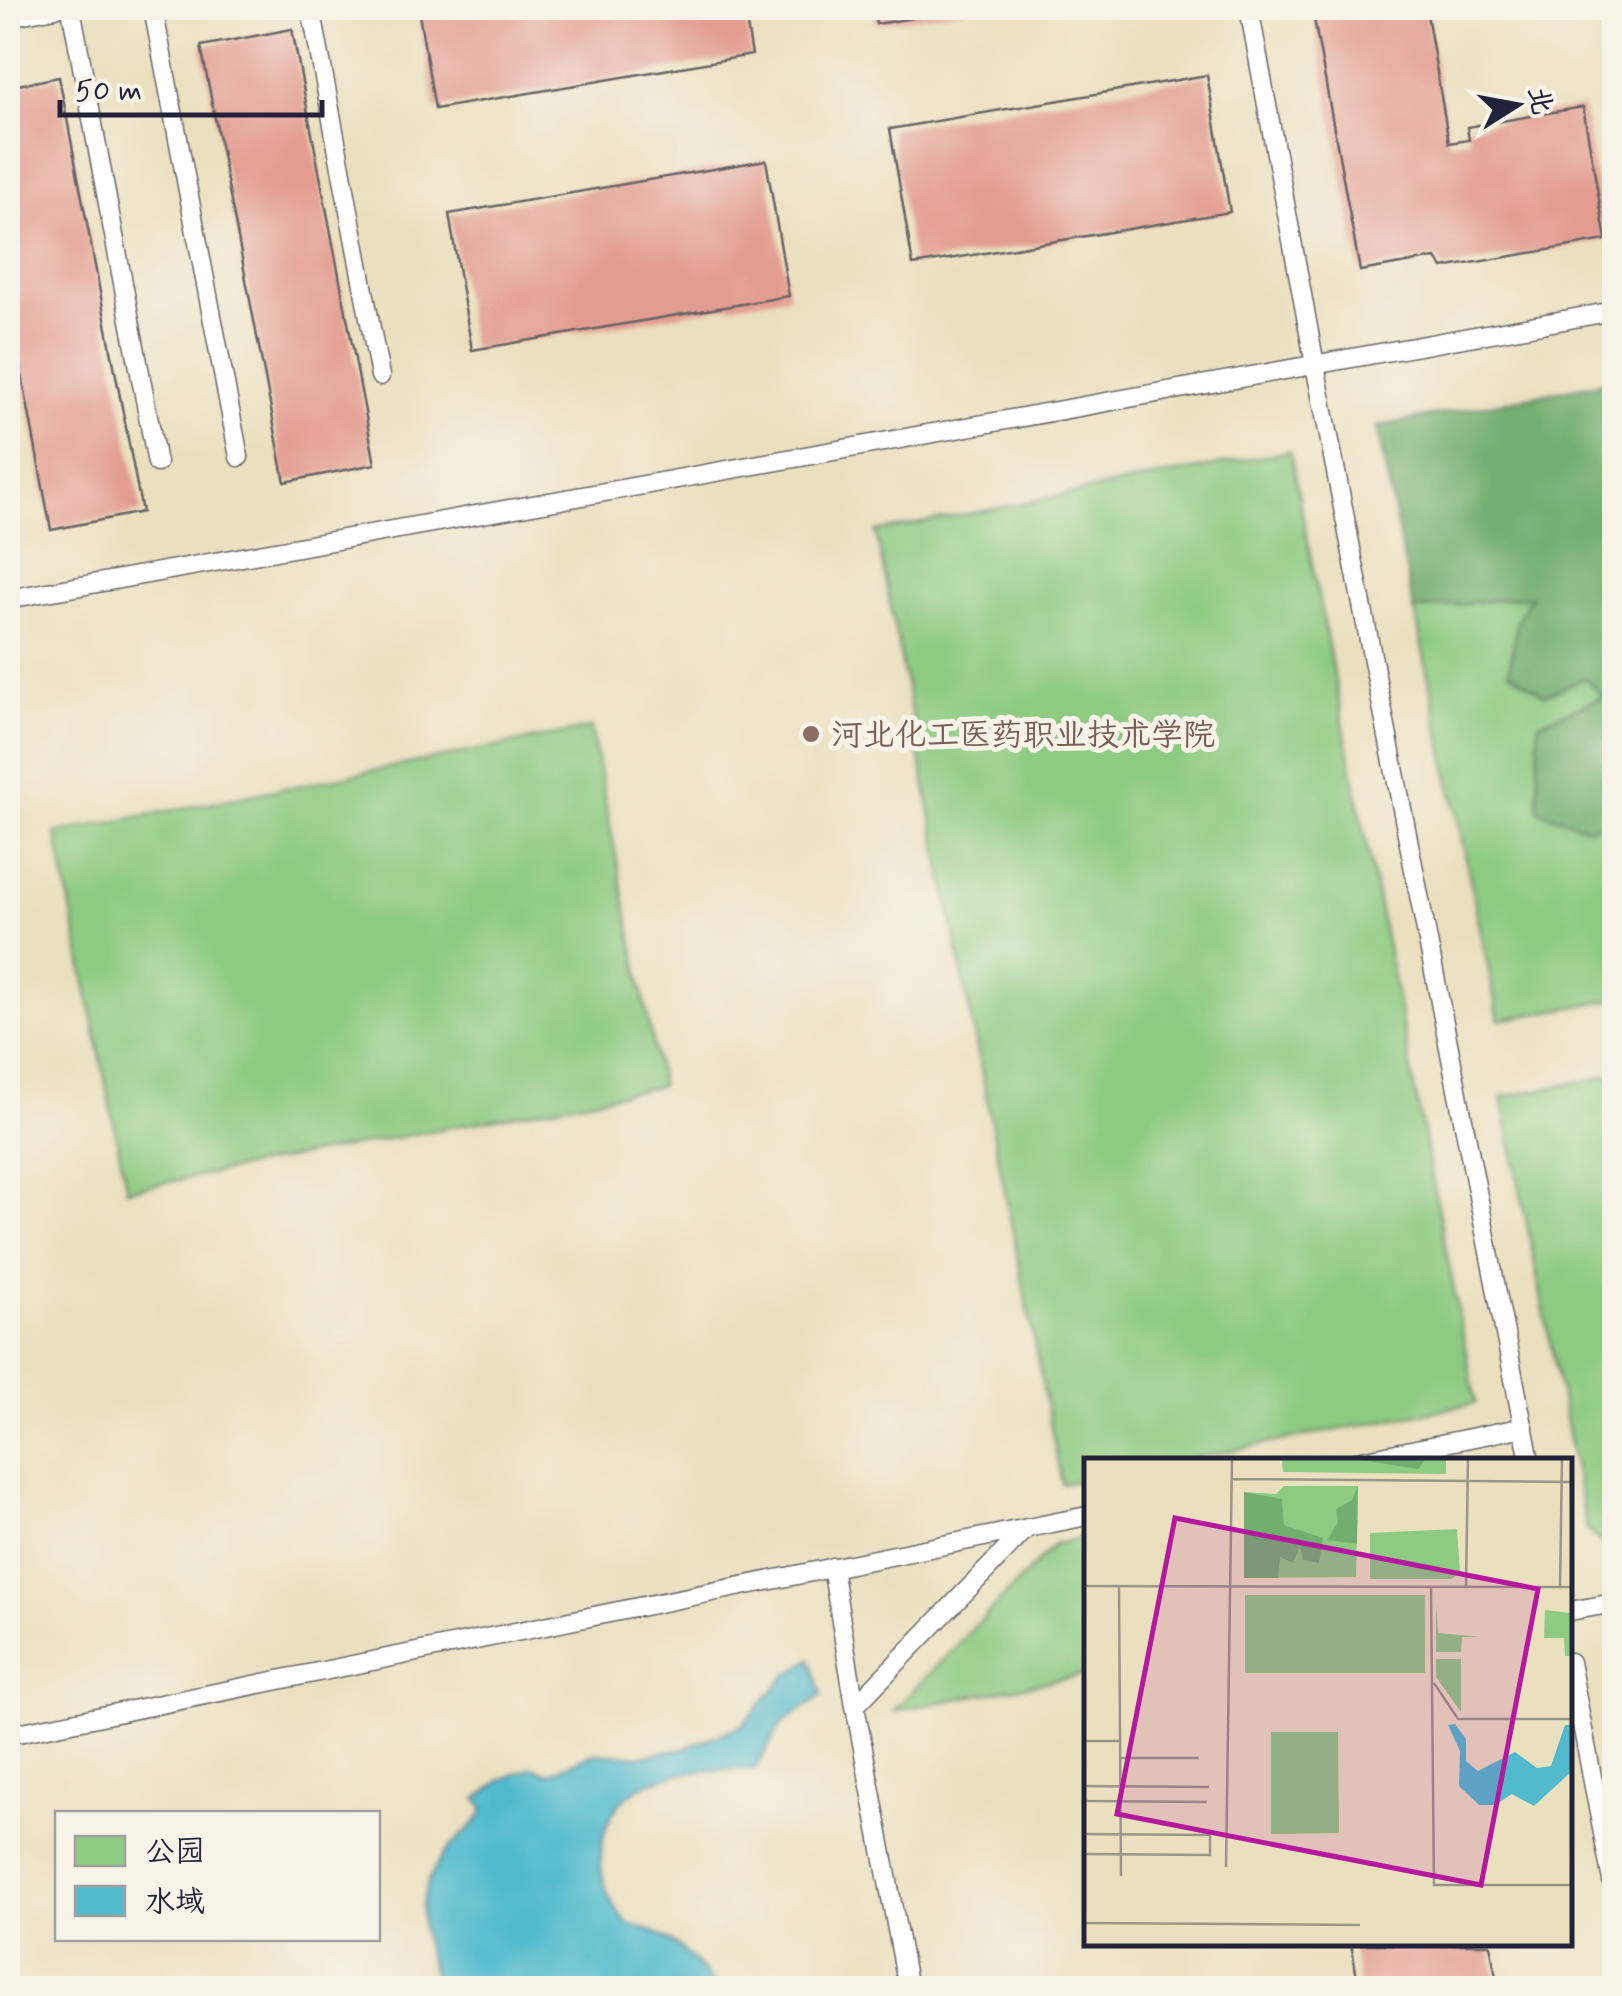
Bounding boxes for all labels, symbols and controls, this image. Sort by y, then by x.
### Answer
scale bar [60,55,322,117]
north arrow [1467,55,1567,155]
text: 50 m [75,72,142,111]
text: 北 [1518,83,1560,118]
place label: 河北化工医药职业技术学院 [831,715,1215,757]
marker: 河北化工医药职业技术学院 [800,723,822,745]
inset map [1084,1458,1572,1946]
legend [55,1811,380,1941]
text: 公园 [145,1833,205,1872]
text: 水域 [145,1883,205,1922]

